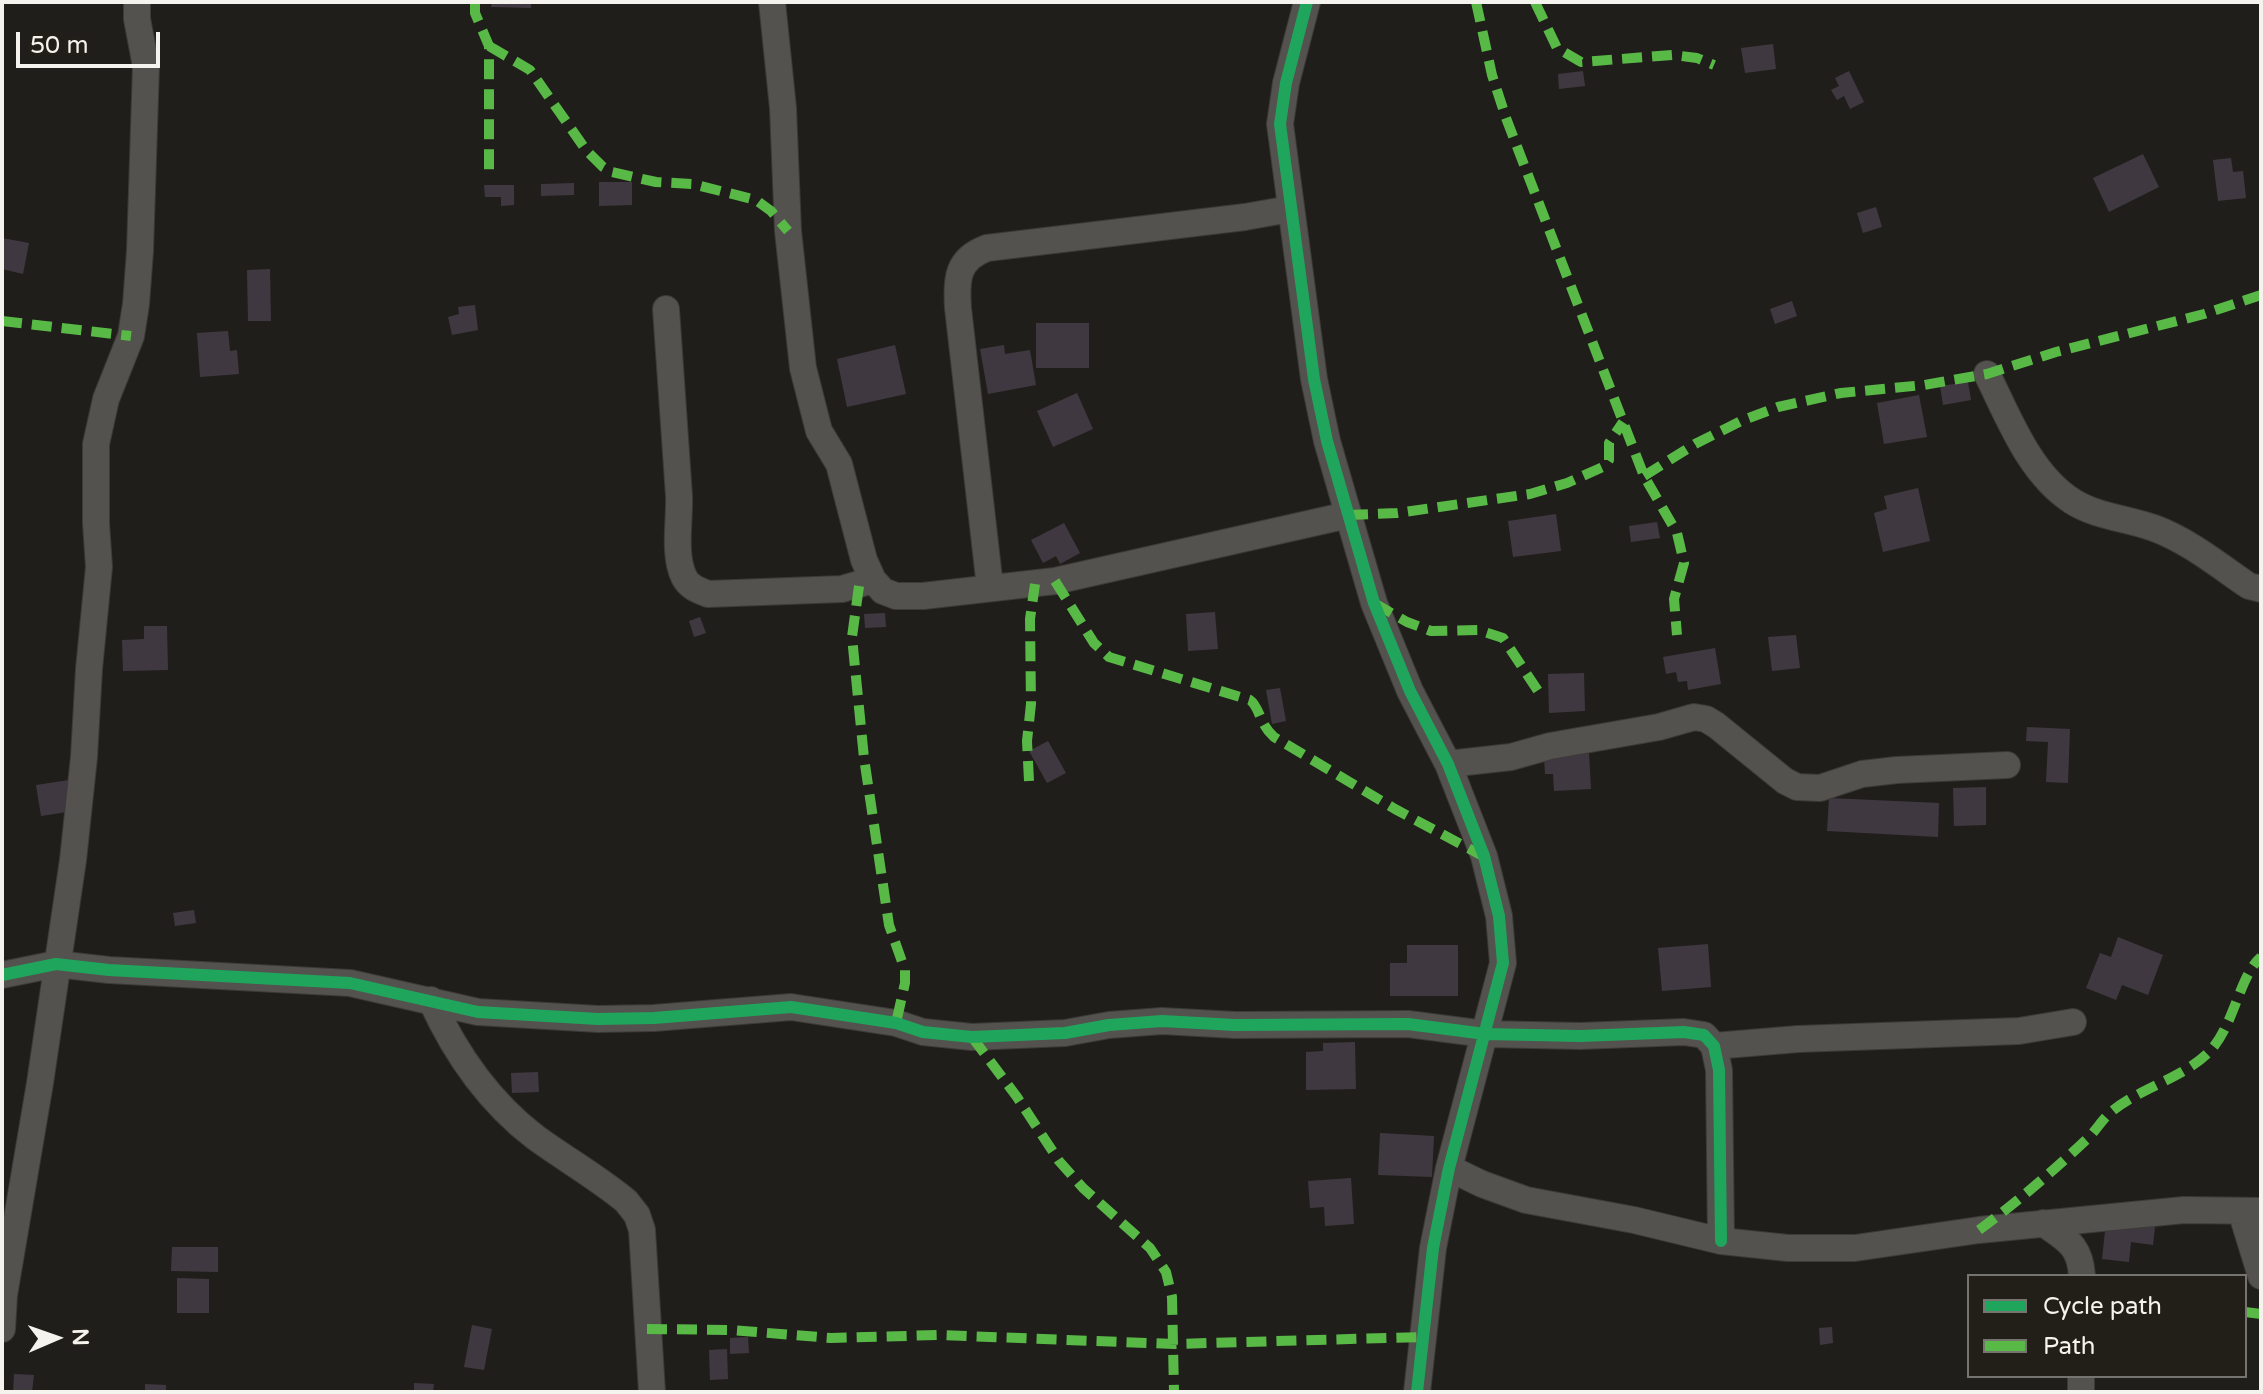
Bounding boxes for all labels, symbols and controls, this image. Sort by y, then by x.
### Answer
scale bar [20,16,164,66]
text: 50 m [30,31,88,60]
legend [1967,1274,2247,1378]
text: Cycle path [2043,1292,2162,1321]
north arrow [16,1298,96,1378]
text: N [67,1328,93,1346]
text: Path [2043,1332,2096,1361]

